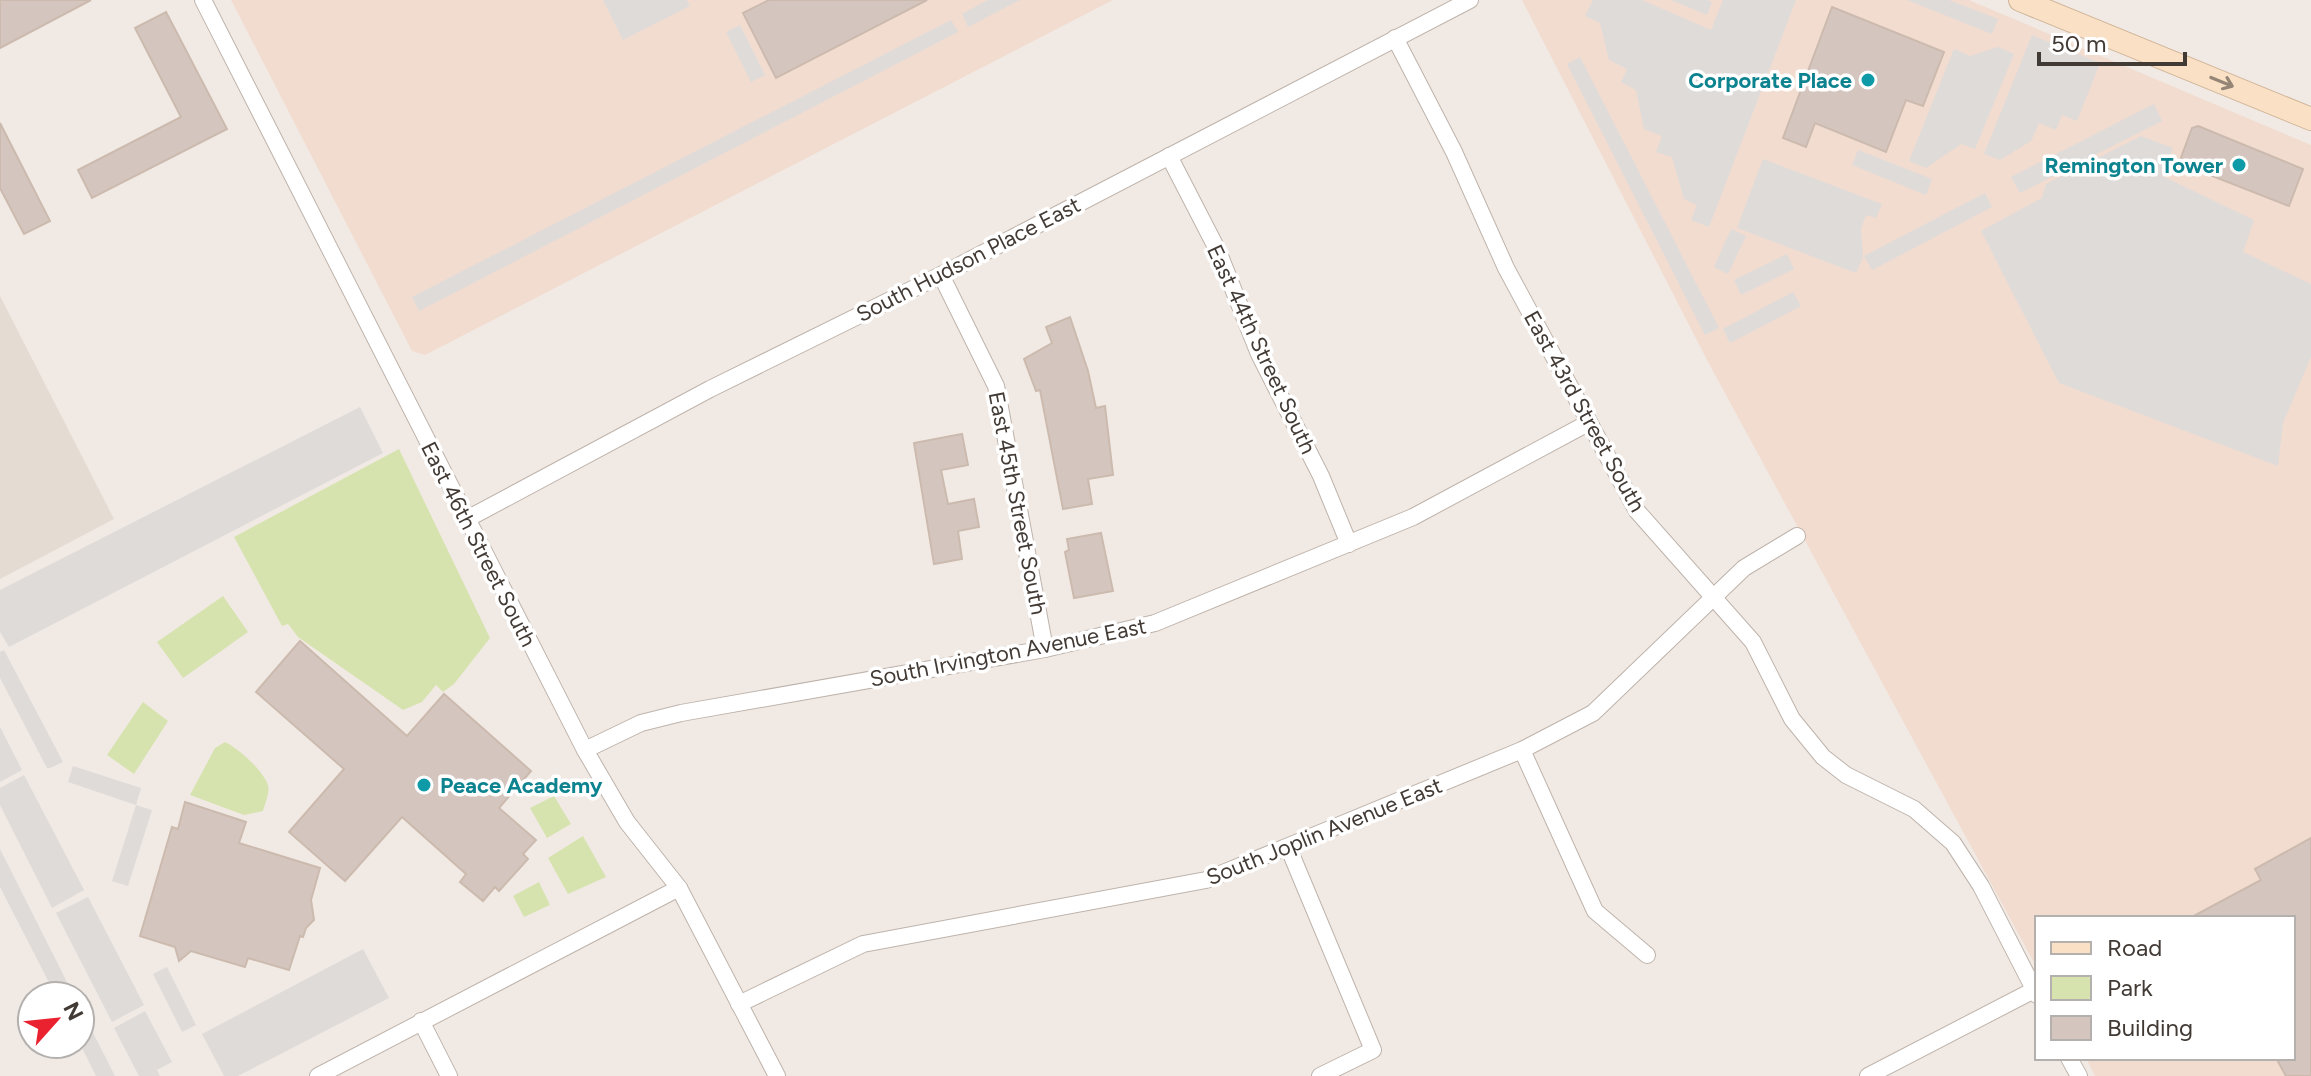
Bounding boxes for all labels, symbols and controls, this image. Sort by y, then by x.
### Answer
scale bar [2039,16,2185,66]
text: 50 m [2051,29,2107,58]
place label: Corporate Place [1688,67,1852,94]
marker: Corporate Place [1859,71,1877,89]
one-way arrow [2209,76,2234,90]
place label: Remington Tower [2045,152,2224,179]
marker: Remington Tower [2230,156,2248,174]
street label: South Hudson Place East [852,191,1085,328]
street label: East 44th Street South [1201,240,1322,458]
street label: East 43rd Street South [1518,306,1651,517]
street label: East 45th Street South [983,389,1052,617]
street label: East 46th Street South [415,437,542,651]
street label: South Irvington Avenue East [868,612,1149,693]
place label: Peace Academy [440,772,603,799]
street label: South Joplin Avenue East [1202,772,1446,891]
marker: Peace Academy [415,776,433,794]
legend [2035,916,2295,1060]
text: Road [2107,933,2162,962]
text: Park [2107,973,2153,1002]
north arrow [16,980,96,1060]
text: N [57,997,89,1025]
text: Building [2107,1013,2193,1042]

